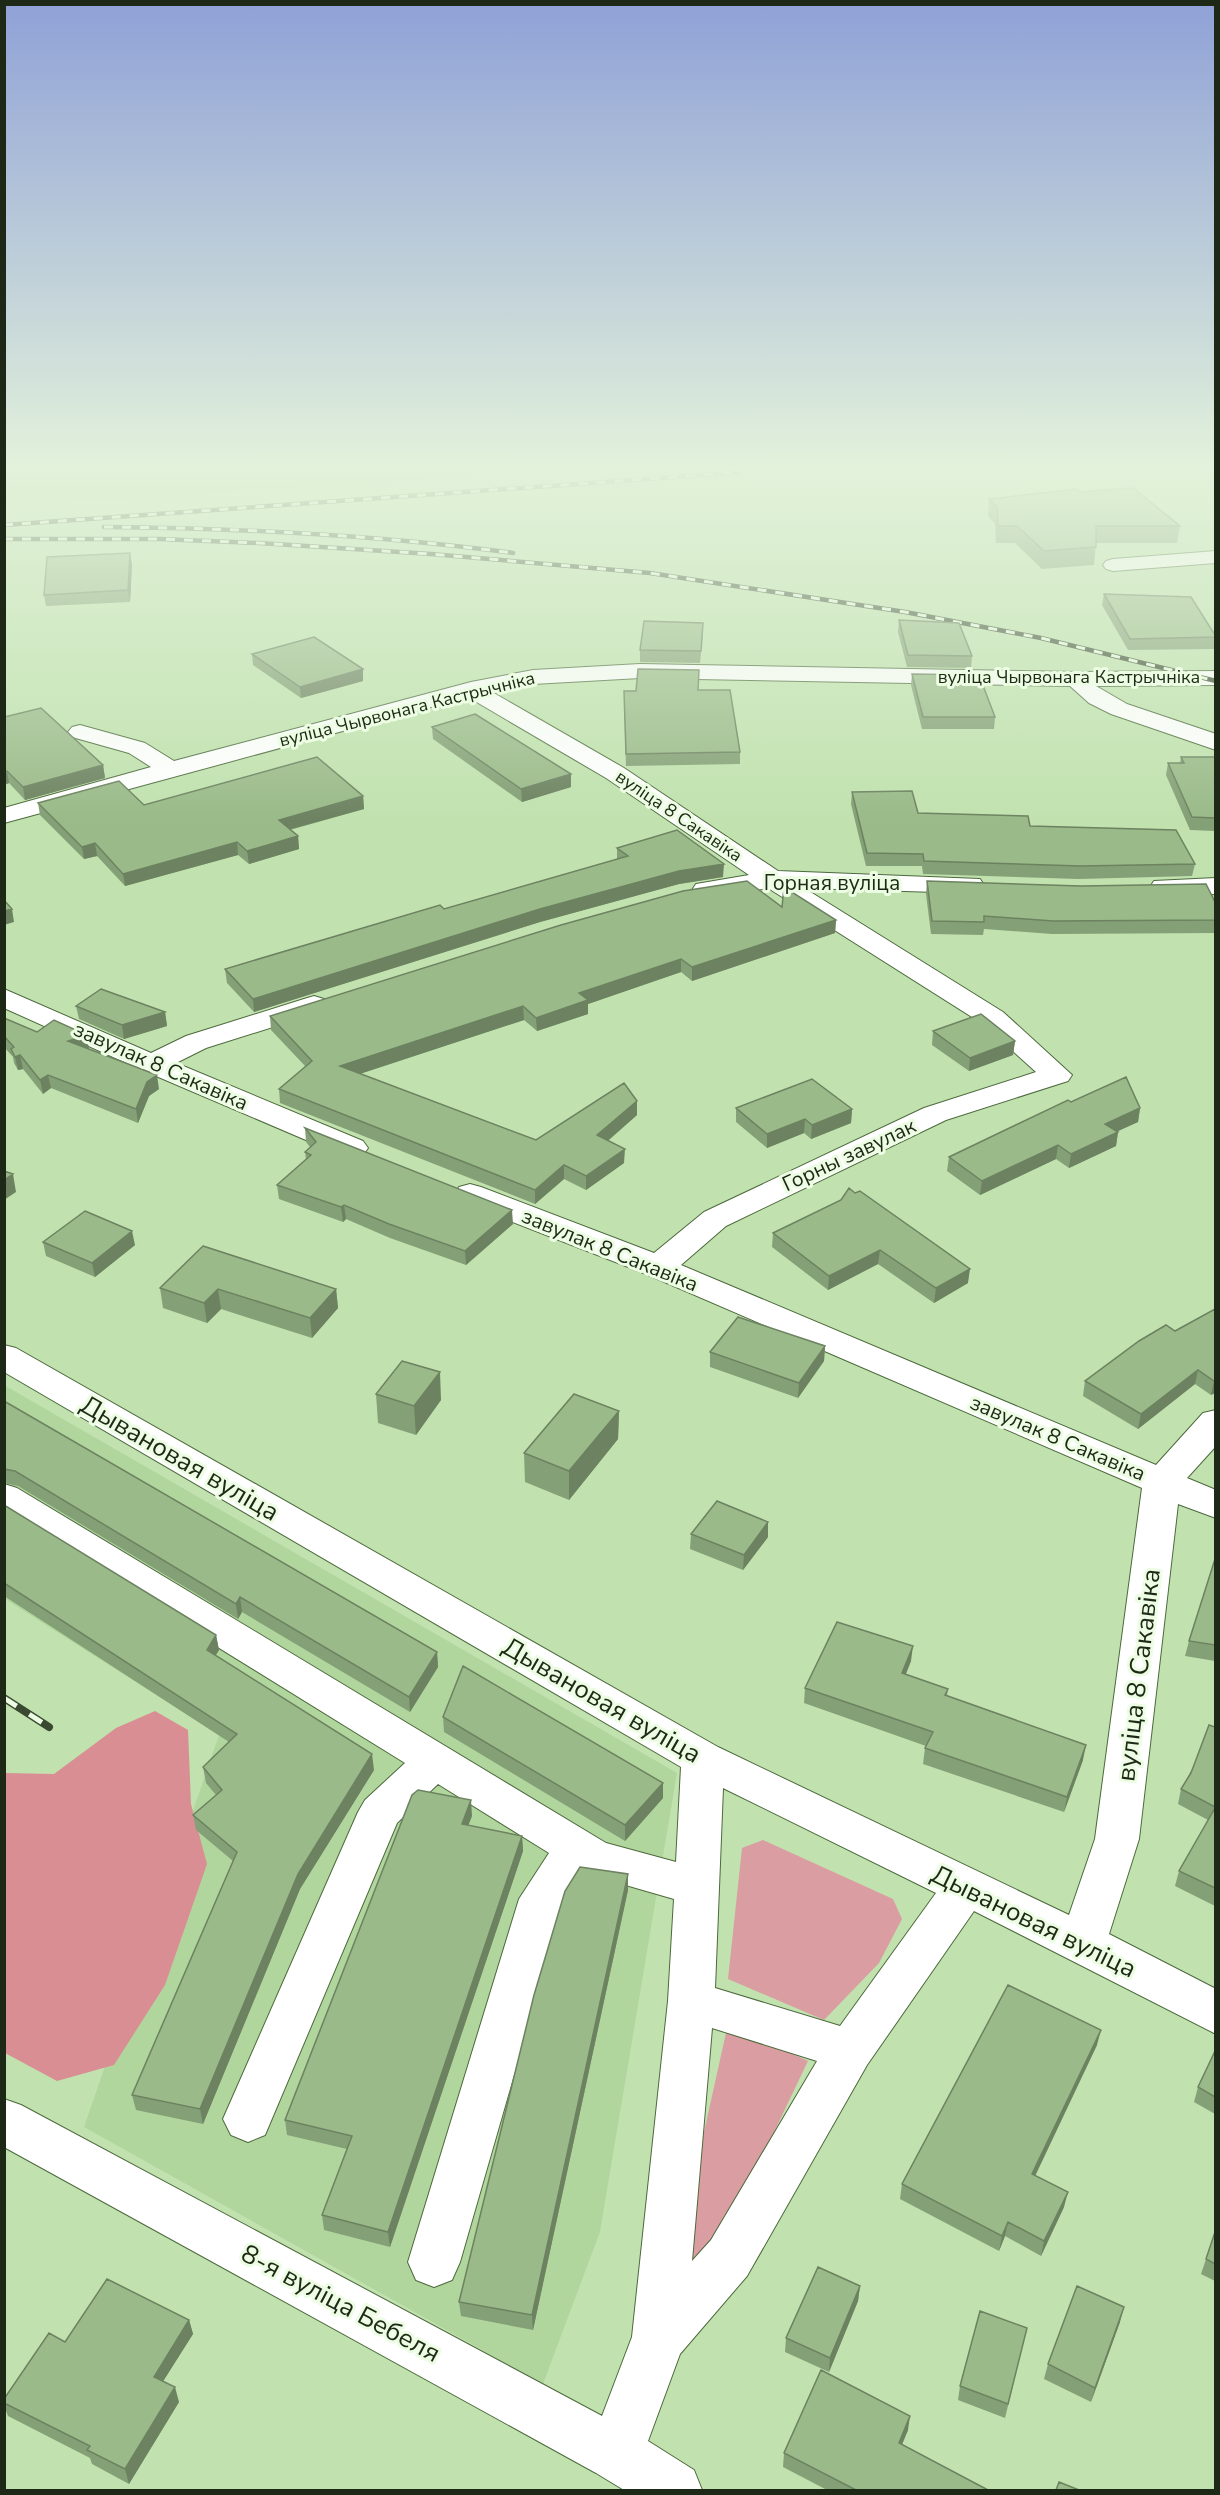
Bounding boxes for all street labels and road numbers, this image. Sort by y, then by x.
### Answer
street label: вуліца Чырвонага Кастрычніка [938,665,1200,689]
street label: вуліца Чырвонага Кастрычніка [277,666,537,752]
street label: вуліца 8 Сакавіка [611,765,747,867]
street label: Горная вуліца [764,869,900,897]
street label: завулак 8 Сакавіка [69,1015,253,1117]
street label: Горны завулак [778,1111,921,1198]
street label: завулак 8 Сакавіка [518,1202,702,1298]
street label: Дывановая вуліца [74,1387,286,1530]
street label: завулак 8 Сакавіка [966,1388,1150,1488]
street label: вуліца 8 Сакавіка [1108,1567,1169,1783]
street label: Дывановая вуліца [496,1629,708,1772]
street label: Дывановая вуліца [925,1857,1142,1986]
street label: 8-я вуліца Бебеля [235,2236,446,2371]

